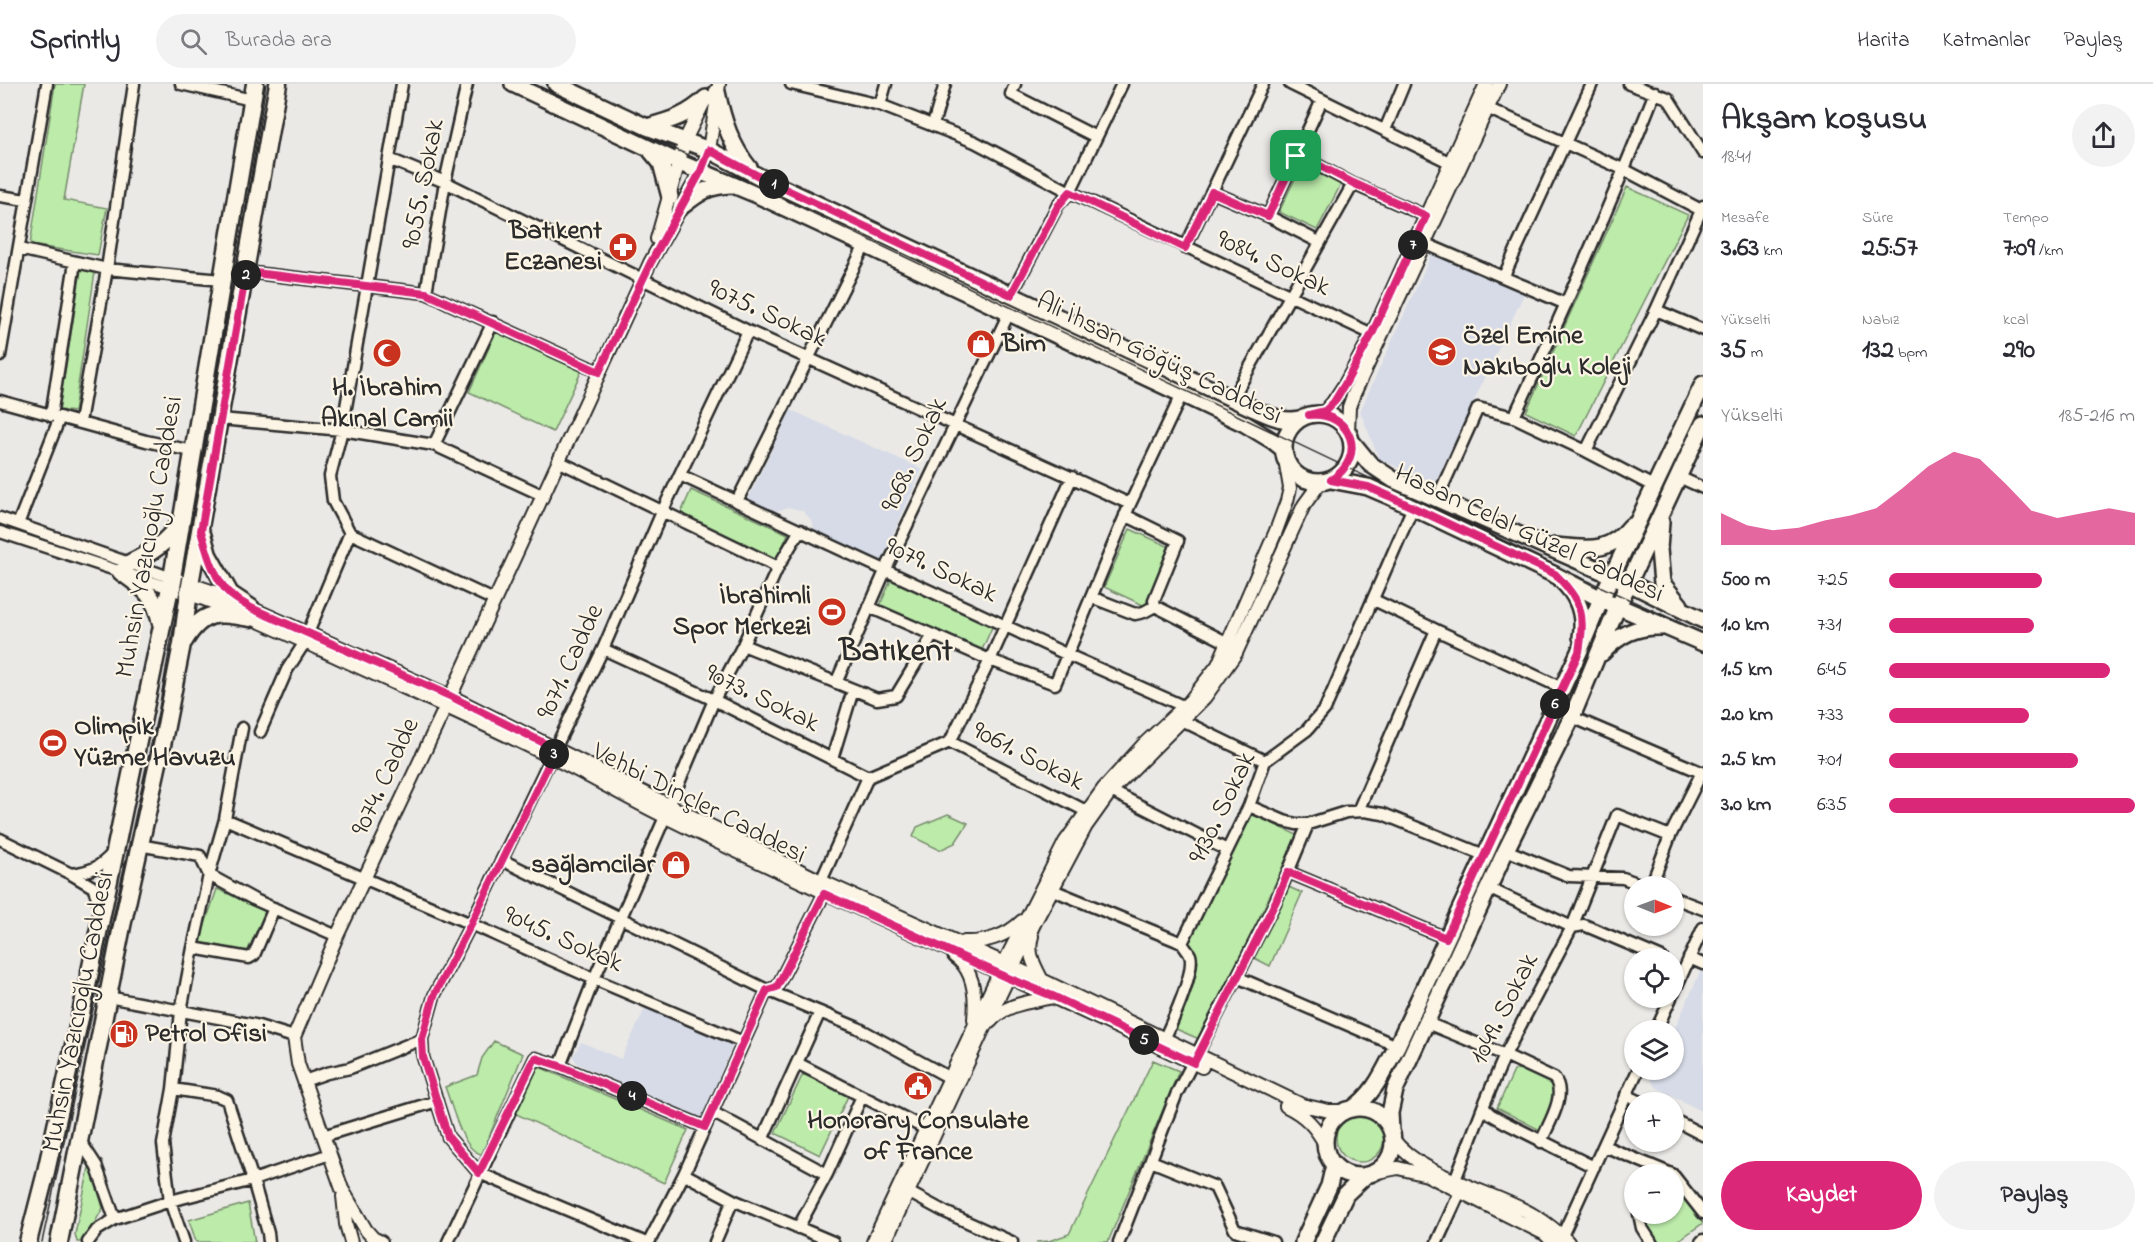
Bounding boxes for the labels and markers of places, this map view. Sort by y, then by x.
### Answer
pin [1270,130,1321,181]
pin: 1 [759,169,789,199]
place label: Batıkent Eczanesi [504,212,603,282]
pin: 7 [1398,230,1428,260]
pharmacy icon: Batıkent Eczanesi [607,231,639,263]
pin: 2 [231,260,261,290]
place label: Özel Emine Nakıboğlu Koleji [1463,317,1632,388]
place label: Bim [1000,325,1046,364]
shop icon: Bim [965,328,997,360]
school or university icon: Özel Emine Nakıboğlu Koleji [1426,336,1458,368]
mosque icon: H. İbrahim Akınal Camii [371,337,403,369]
place label: H. İbrahim Akınal Camii [321,369,453,439]
place label: İbrahimli Spor Merkezi [673,577,811,647]
sports icon: İbrahimli Spor Merkezi [816,596,848,628]
pin: 6 [1540,689,1570,719]
place label: Olimpik Yüzme Havuzu [73,708,236,778]
sports icon: Olimpik Yüzme Havuzu [37,727,69,759]
pin: 3 [539,739,569,769]
place label: sağlamcilar [531,846,656,886]
shop icon: sağlamcilar [660,849,692,881]
place label: Petrol Ofisi [145,1015,267,1054]
fuel station icon: Petrol Ofisi [108,1018,140,1050]
pin: 5 [1129,1025,1159,1055]
public building icon: Honorary Consulate of France [902,1070,934,1102]
pin: 4 [617,1081,647,1111]
place label: Honorary Consulate of France [807,1102,1030,1172]

